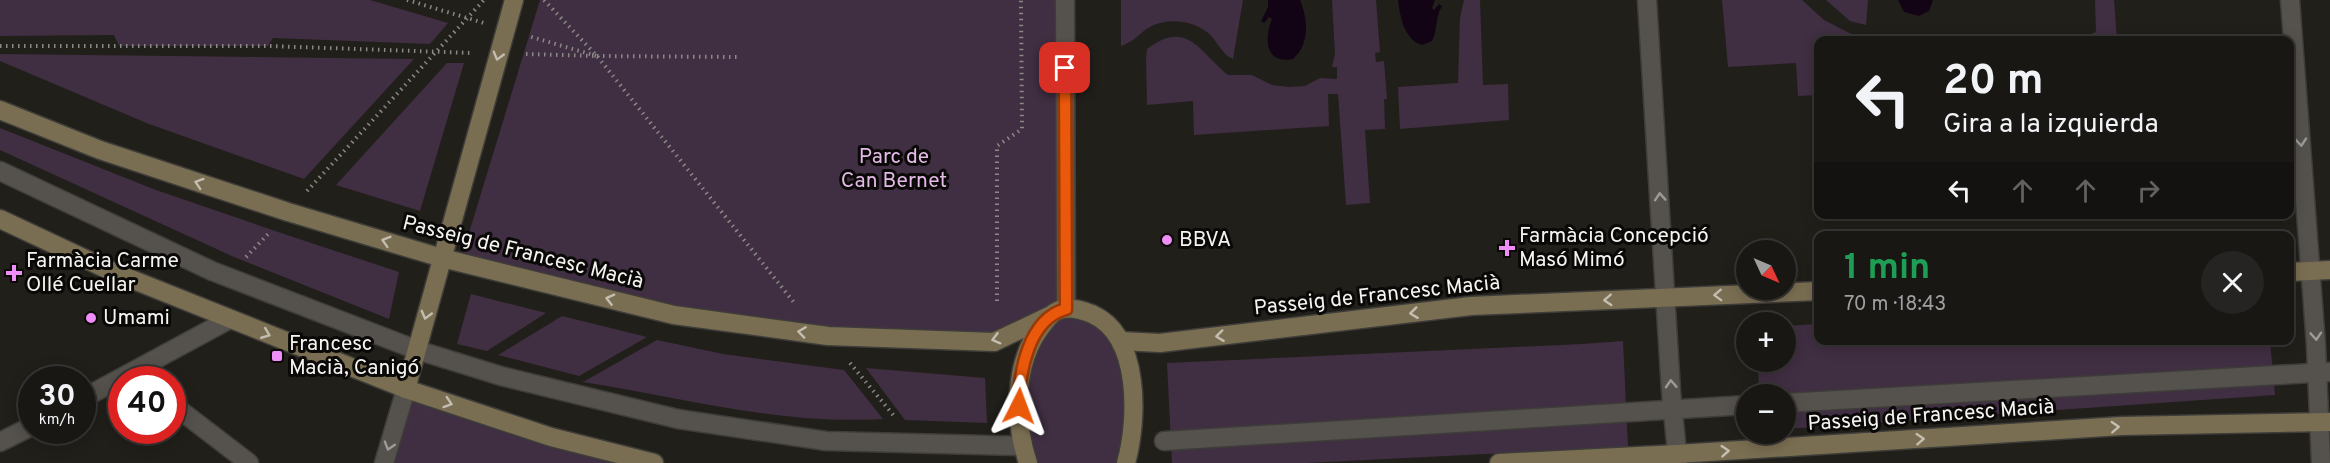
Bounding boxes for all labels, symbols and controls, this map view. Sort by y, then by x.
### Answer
pin [1039,42,1090,93]
one-way arrow [493,50,505,61]
icon: arrive [1048,51,1081,84]
text: 20 m [1943,56,2044,109]
icon: left [1844,60,1922,138]
text: Gira a la izquierda [1943,108,2159,142]
one-way arrow [2294,138,2307,147]
park label: Parc de Can Bernet [841,144,947,195]
icon: left [1943,174,1976,207]
icon: ahead [2006,174,2039,207]
icon: ahead [2069,174,2102,207]
icon: right [2132,174,2165,207]
one-way arrow [194,178,205,191]
one-way arrow [1654,193,1667,202]
street label: Passeig de Francesc Macià [400,210,646,296]
place label: Farmàcia Concepció Masó Mimó [1519,223,1709,274]
place label: BBVA [1179,227,1231,254]
marker: BBVA [1160,233,1174,247]
one-way arrow [381,236,392,248]
north arrow [1736,240,1796,300]
map controls [1736,240,1796,444]
marker: Farmàcia Concepció Masó Mimó [1500,241,1514,255]
text: 1 min [1844,246,1930,292]
place label: Farmàcia Carme Ollé Cuellar [26,248,179,299]
button: close [2201,251,2264,314]
marker: Farmàcia Carme Ollé Cuellar [7,266,21,280]
street label: Passeig de Francesc Macià [1253,270,1501,322]
one-way arrow [1713,289,1722,302]
text: 70 m · 18:43 [1844,292,1946,318]
one-way arrow [605,294,615,307]
one-way arrow [1604,294,1613,306]
place label: Umami [103,305,170,332]
one-way arrow [1409,306,1418,319]
one-way arrow [421,310,434,320]
marker: Umami [84,311,98,325]
button: + [1736,312,1796,372]
one-way arrow [259,327,270,339]
one-way arrow [797,327,807,339]
one-way arrow [1216,330,1225,342]
place label: Francesc Macià, Canigó [289,331,419,382]
one-way arrow [991,332,1002,344]
one-way arrow [2309,332,2322,341]
marker: Francesc Macià, Canigó [270,349,284,363]
speed limit sign: 40 [108,366,186,444]
position arrow [987,374,1051,438]
text: 30 [38,379,76,416]
one-way arrow [1664,379,1677,388]
button: − [1736,384,1796,444]
street label: Passeig de Francesc Macià [1807,394,2055,438]
one-way arrow [442,396,453,408]
text: km/h [39,411,75,430]
one-way arrow [2110,420,2119,433]
one-way arrow [1916,433,1925,446]
one-way arrow [384,440,396,451]
one-way arrow [1721,445,1730,458]

